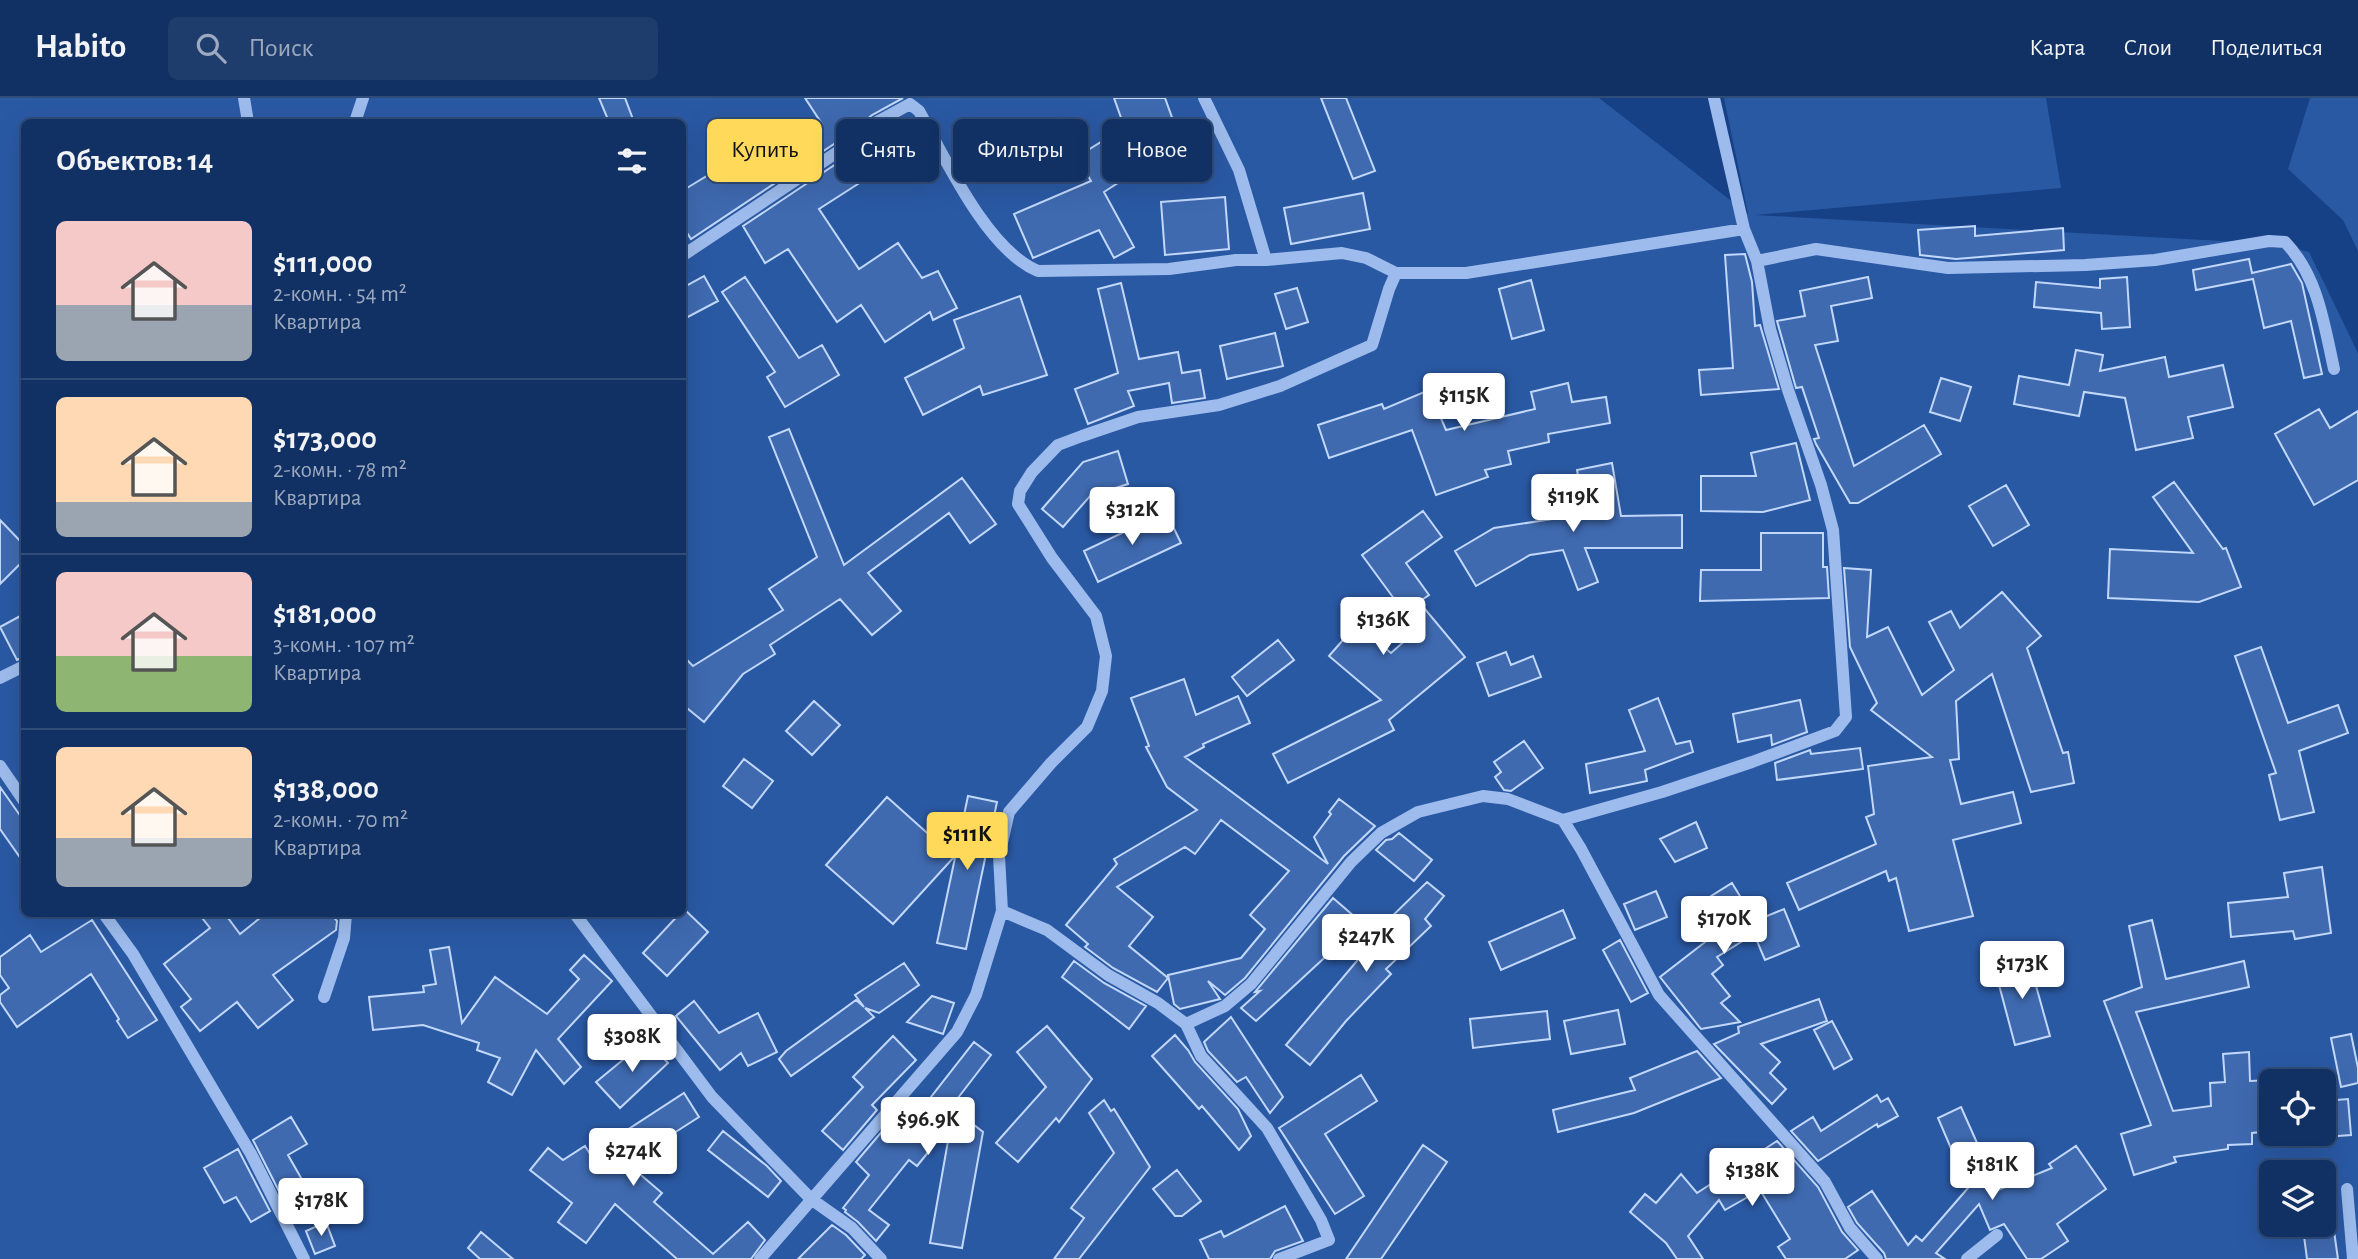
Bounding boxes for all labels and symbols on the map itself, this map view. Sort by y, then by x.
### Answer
pin: $115K [1415,374,1513,433]
pin: $119K [1524,474,1622,534]
pin: $312K [1083,488,1181,547]
pin: $136K [1334,598,1432,657]
pin: $111K [918,812,1016,872]
pin: $170K [1675,896,1773,956]
pin: $247K [1317,914,1415,974]
pin: $173K [1973,942,2071,1001]
pin: $308K [583,1014,681,1074]
pin: $96.9K [871,1098,985,1157]
pin: $274K [584,1128,682,1188]
pin: $181K [1943,1142,2041,1202]
pin: $138K [1703,1148,1801,1208]
pin: $178K [272,1178,370,1238]

